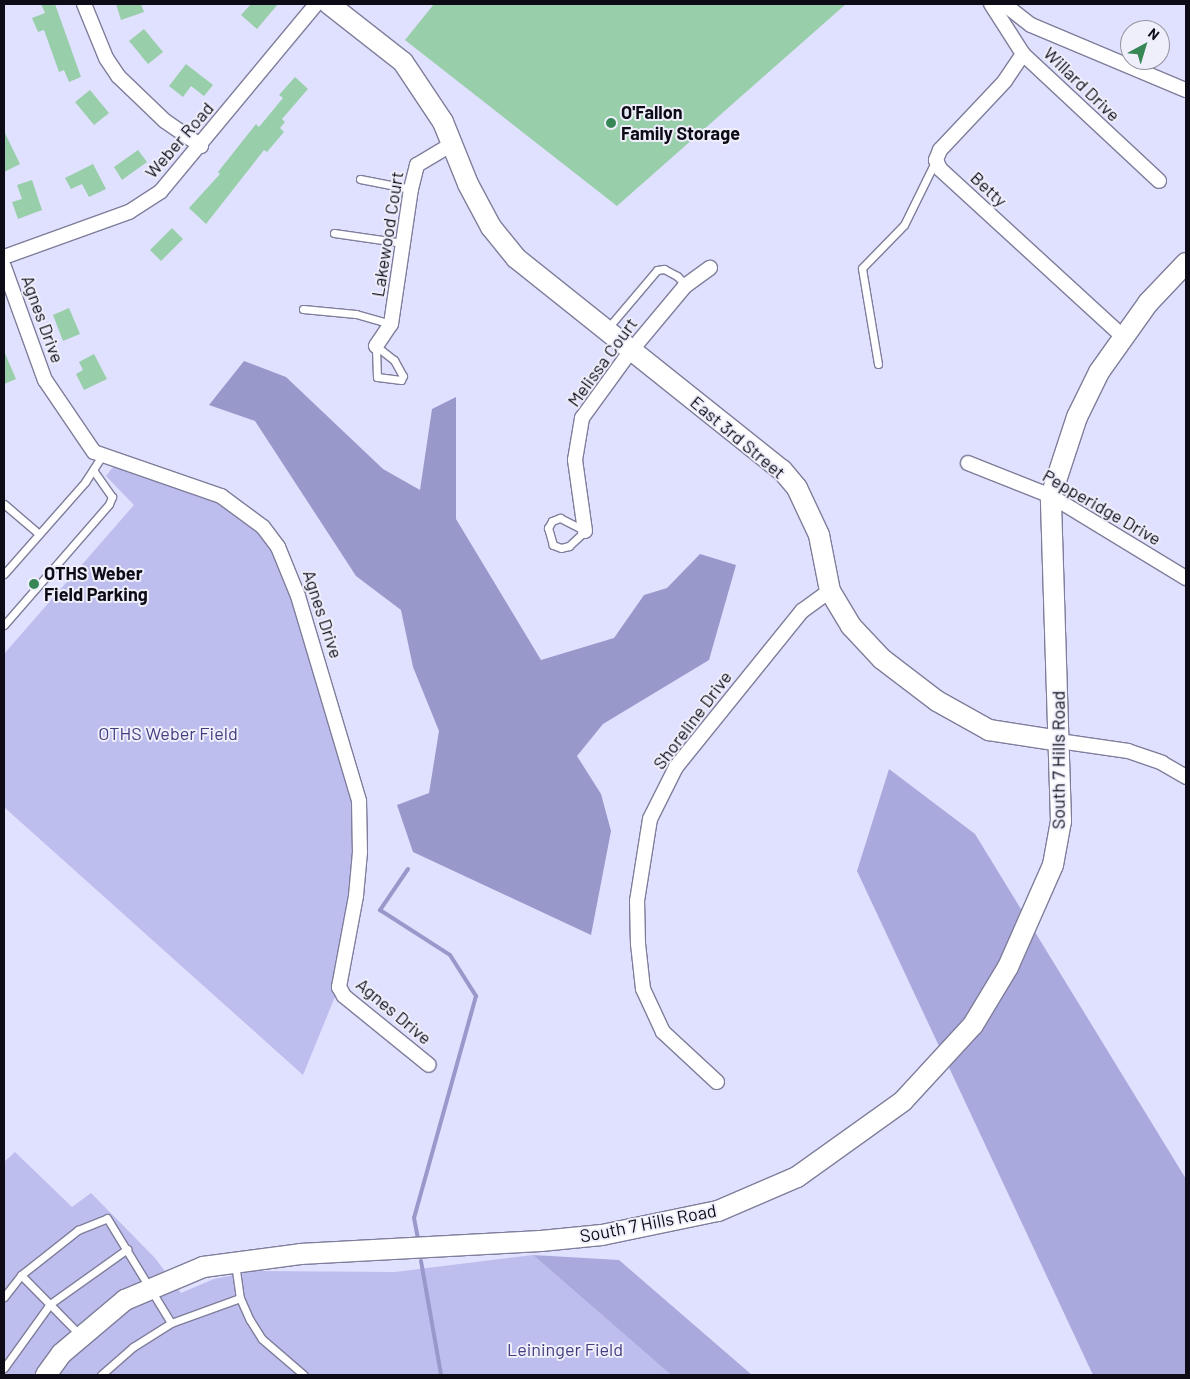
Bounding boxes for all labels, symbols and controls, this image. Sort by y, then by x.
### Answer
north arrow [1120,20,1170,70]
text: N [1145,24,1163,43]
street label: Willard Drive [1039,42,1125,126]
street label: Weber Road [140,98,218,182]
place label: O'Fallon Family Storage [621,102,740,144]
marker: O'Fallon Family Storage [605,117,617,129]
street label: Betty [966,167,1012,211]
street label: Lakewood Court [366,170,408,298]
street label: Agnes Drive [17,272,69,366]
street label: Melissa Court [562,313,642,411]
street label: East 3rd Street [686,391,790,483]
street label: Pepperidge Drive [1039,464,1165,550]
place label: OTHS Weber Field Parking [44,563,148,606]
street label: Agnes Drive [299,567,347,661]
marker: OTHS Weber Field Parking [28,578,40,590]
street label: Shoreline Drive [648,667,736,773]
street label: South 7 Hills Road [1047,691,1069,829]
park label: OTHS Weber Field [98,722,238,744]
street label: Agnes Drive [352,973,436,1049]
street label: South 7 Hills Road [578,1199,718,1247]
park label: Leininger Field [507,1338,623,1360]

